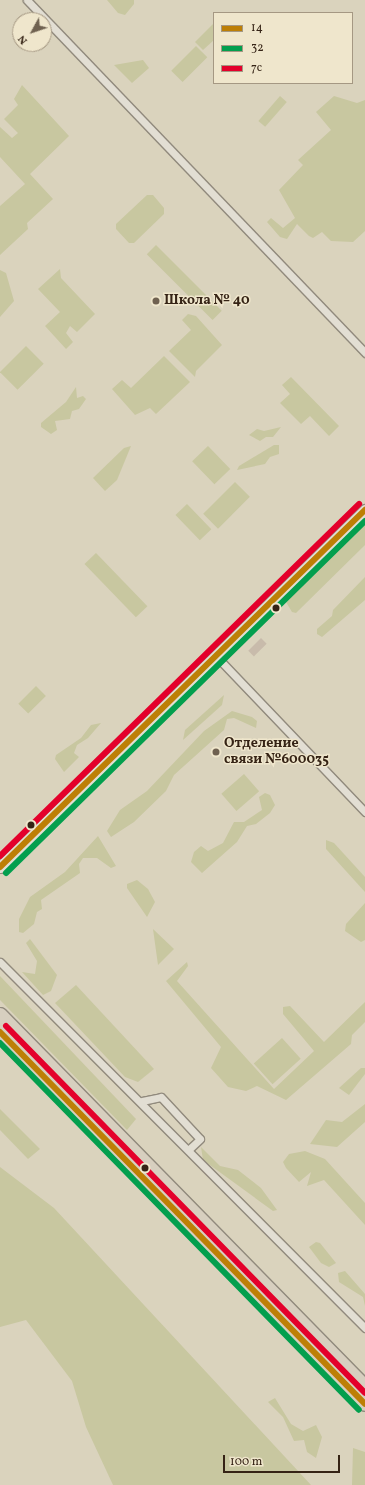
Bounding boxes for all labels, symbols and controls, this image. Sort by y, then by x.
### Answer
north arrow [12,12,52,52]
legend [213,12,353,84]
text: 14 [251,20,263,36]
text: N [15,32,32,47]
text: 32 [251,40,264,56]
text: 7с [251,60,262,76]
place label: Школа № 40 [164,293,250,309]
marker: Школа № 40 [151,296,161,306]
unlabelled marker [271,603,281,613]
place label: Отделение связи №600035 [224,736,329,768]
marker: Отделение связи №600035 [211,747,221,757]
unlabelled marker [26,820,36,830]
unlabelled marker [140,1163,150,1173]
scale bar [225,1447,342,1473]
text: 100 m [230,1454,262,1470]

